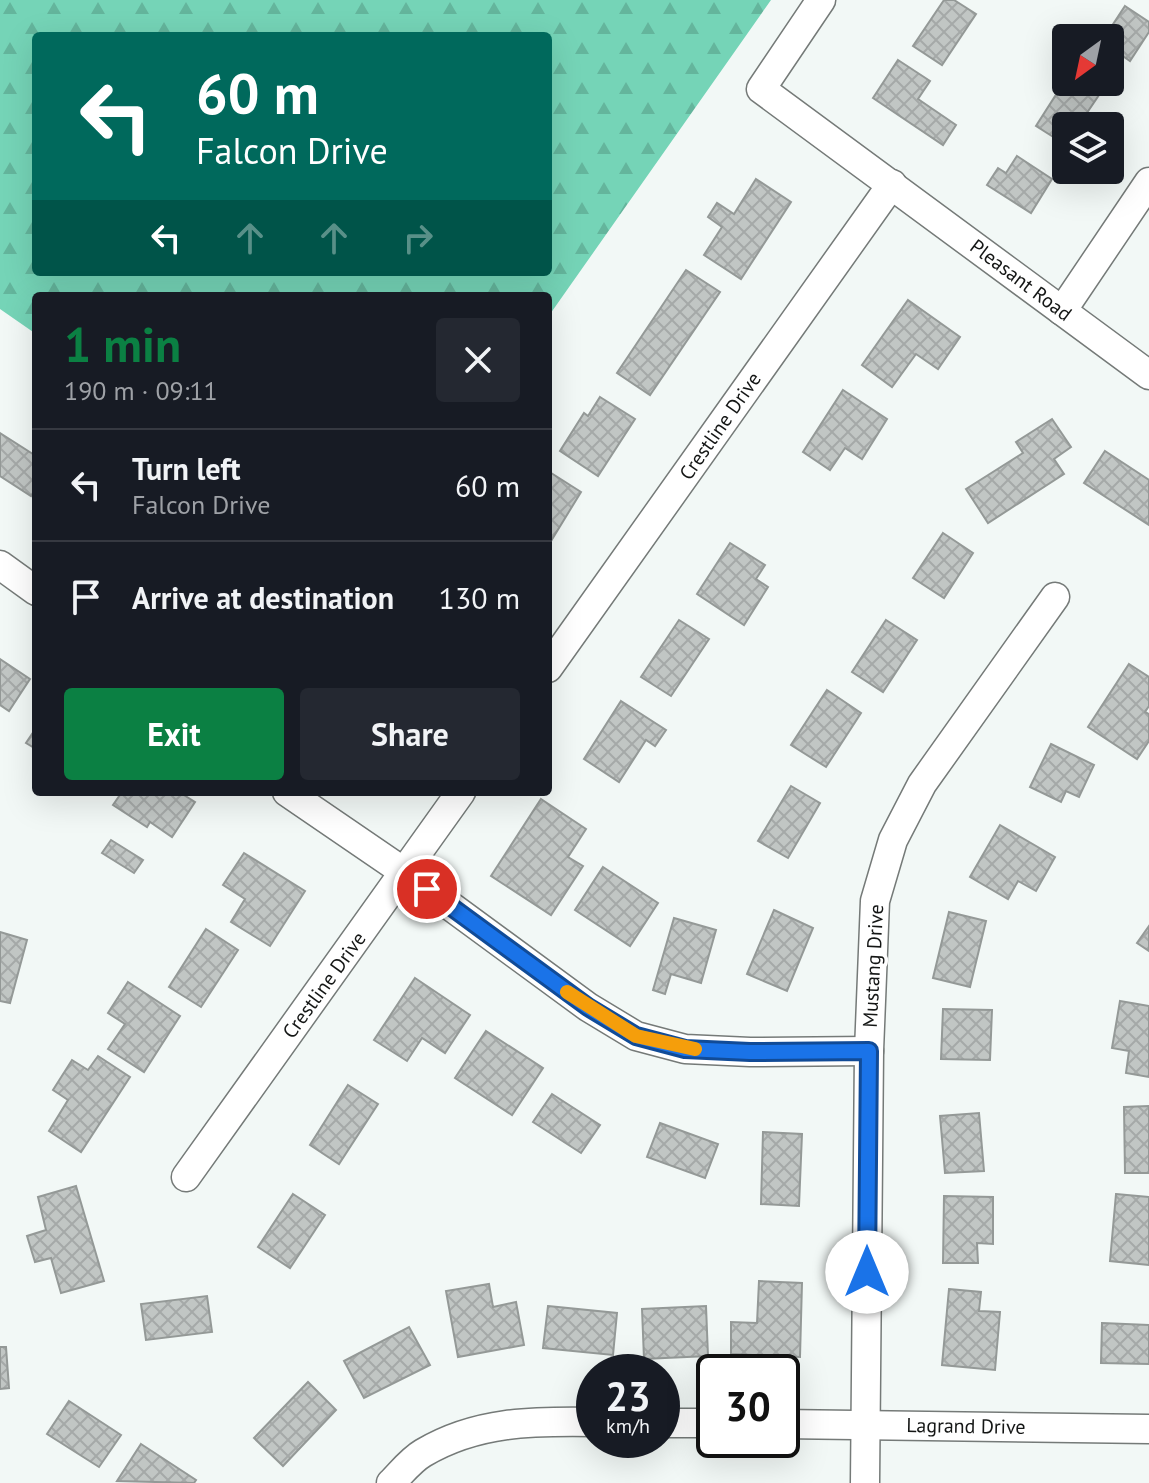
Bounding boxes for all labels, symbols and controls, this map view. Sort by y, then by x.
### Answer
north arrow [1052,24,1124,96]
map controls [1052,24,1124,184]
text: 60 m [196,57,319,129]
icon: left [64,64,168,168]
button: layers [1052,112,1124,184]
text: Falcon Drive [196,127,388,174]
icon: left [144,216,188,260]
icon: ahead [228,216,272,260]
icon: ahead [312,216,356,260]
icon: right [396,216,440,260]
street label: Pleasant Road [965,233,1077,327]
text: 1 min [64,313,181,375]
button: close [436,318,520,402]
street label: Crestline Drive [673,367,767,485]
text: 190 m · 09:11 [64,374,218,407]
text: Turn left [132,449,240,488]
icon: left [64,463,108,507]
text: 60 m [455,466,520,505]
text: Falcon Drive [132,488,270,521]
icon: arrive [64,575,108,619]
text: Arrive at destination [132,578,394,617]
text: 130 m [439,578,520,617]
button: Exit [64,688,284,780]
button: Share [300,688,520,780]
pin [393,855,461,923]
icon: arrive [405,867,449,911]
street label: Mustang Drive [857,904,889,1028]
street label: Crestline Drive [277,927,371,1043]
position arrow [825,1230,909,1314]
speed limit sign: 30 [696,1354,800,1458]
text: 23 [605,1370,651,1422]
street label: Lagrand Drive [906,1412,1026,1440]
text: km/h [606,1413,650,1439]

